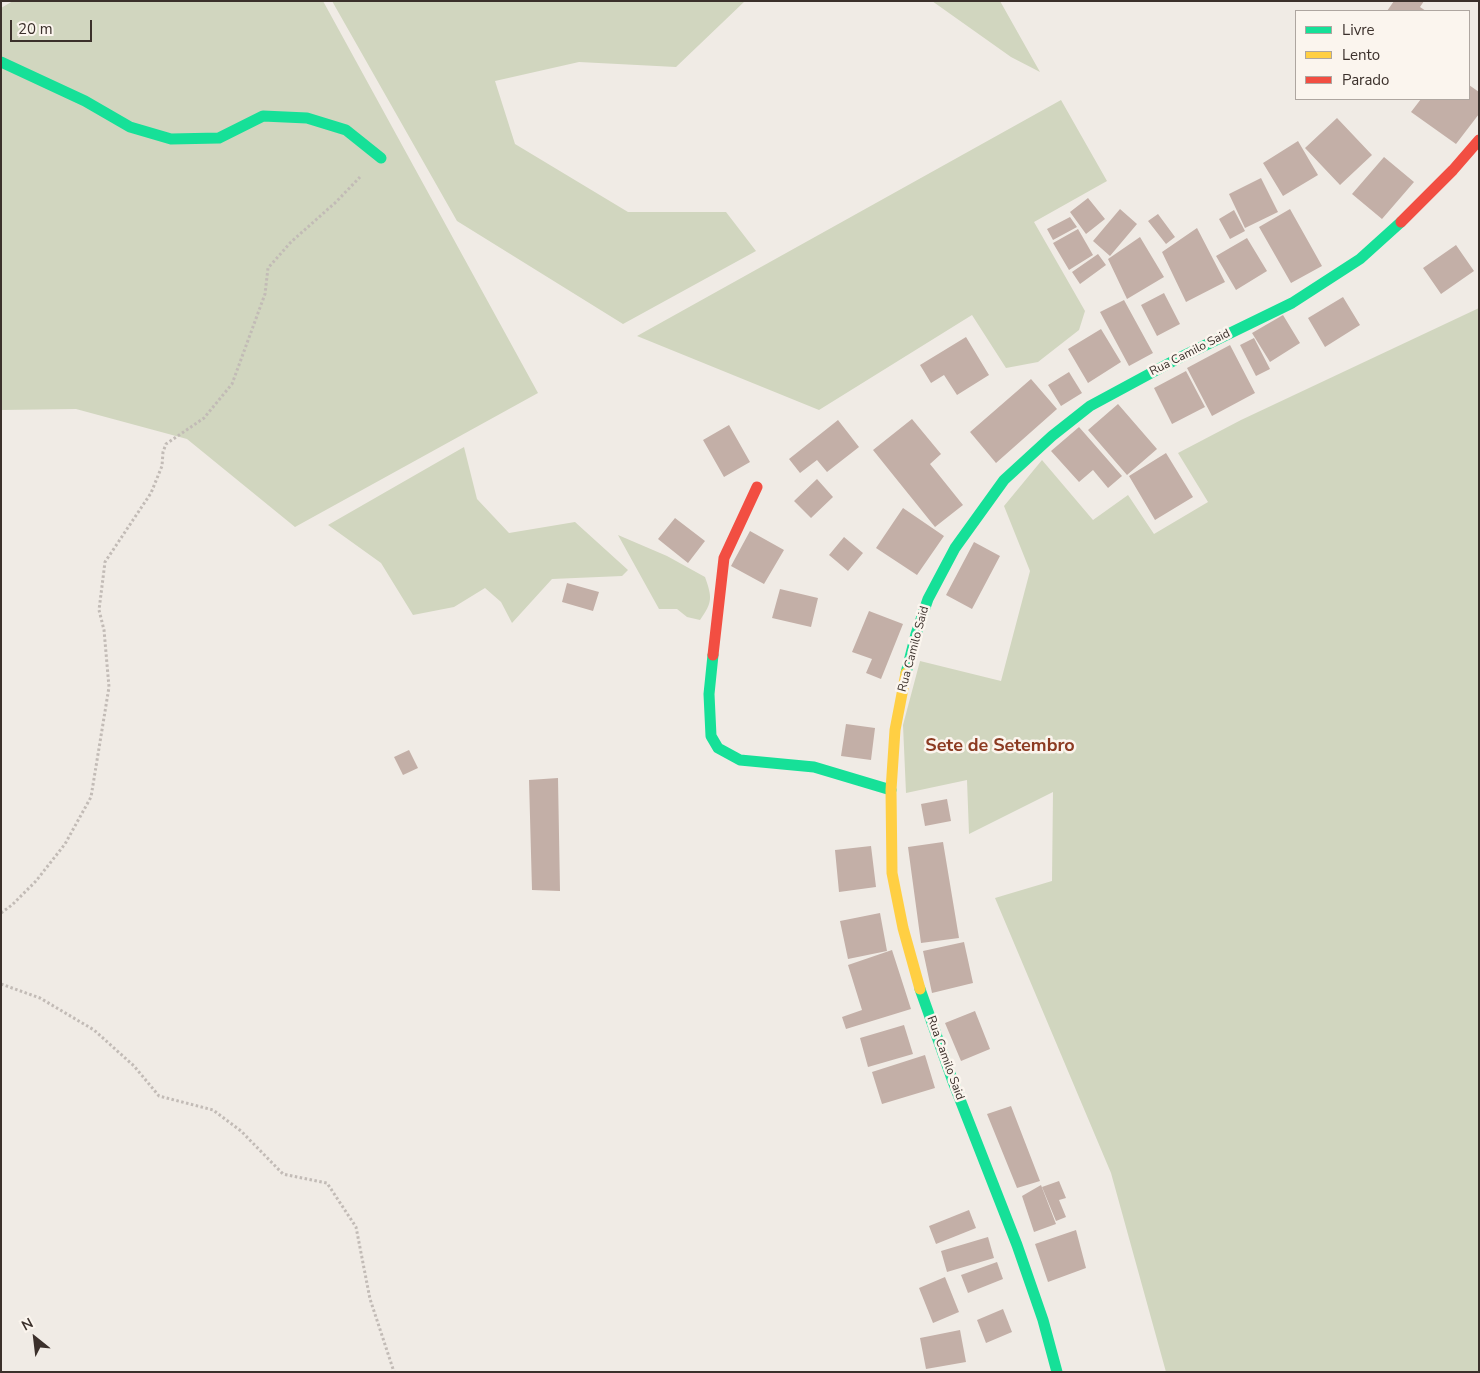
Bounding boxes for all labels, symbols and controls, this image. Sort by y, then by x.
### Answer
scale bar [12,10,95,42]
legend [1295,10,1470,100]
text: 20 m [18,19,53,39]
text: Livre [1342,20,1375,40]
text: Lento [1342,45,1380,65]
text: Parado [1342,70,1389,90]
street label: Rua Camilo Said [1147,327,1233,379]
street label: Rua Camilo Said [896,605,932,693]
district label: Sete de Setembro [925,736,1075,758]
street label: Rua Camilo Said [923,1014,967,1102]
north arrow [10,1313,60,1363]
text: N [18,1314,37,1335]

